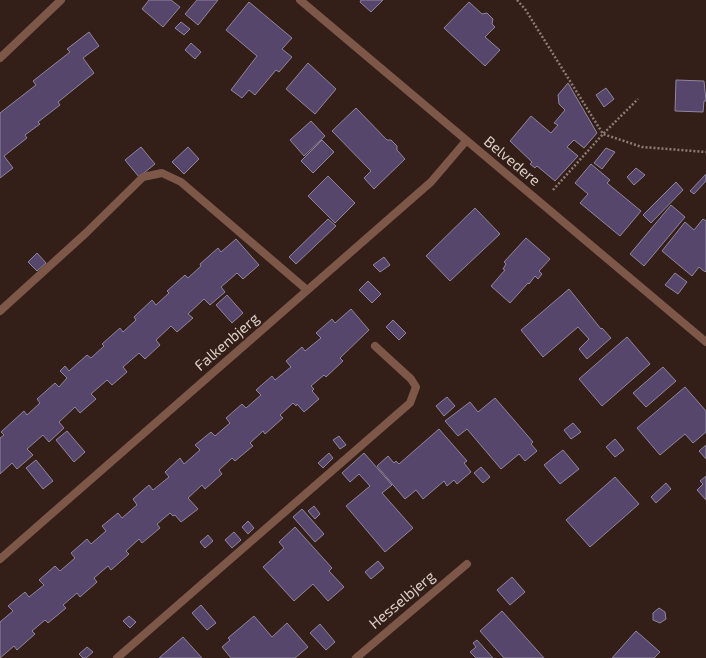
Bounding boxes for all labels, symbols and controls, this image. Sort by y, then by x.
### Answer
street label: Belvedere [481,132,544,189]
street label: Falkenbjerg [191,308,263,375]
street label: Hesselbjerg [365,566,439,633]

